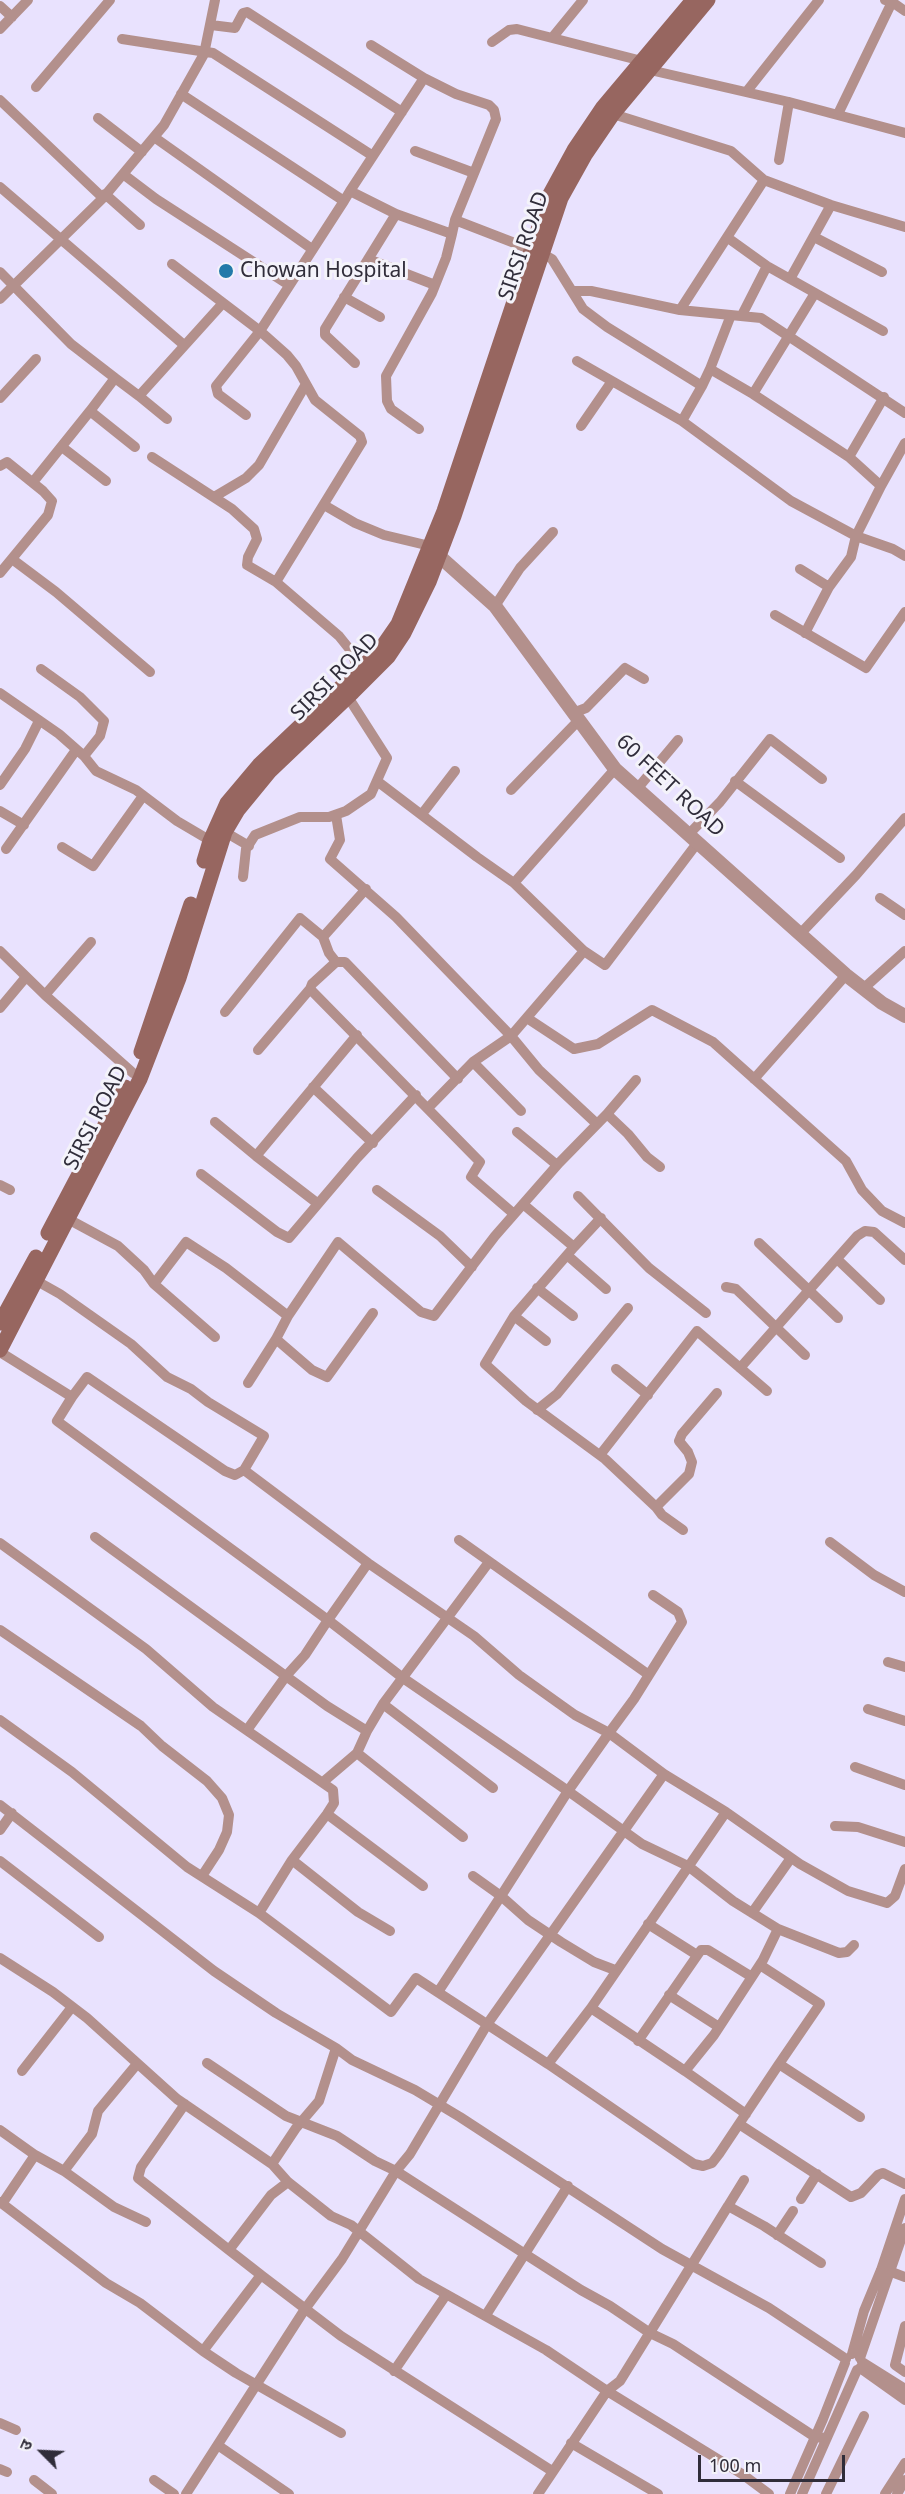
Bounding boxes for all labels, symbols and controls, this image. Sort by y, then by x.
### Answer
street label: SIRSI ROAD [494,188,554,304]
place label: Chowan Hospital [240,258,407,284]
marker: Chowan Hospital [217,262,235,280]
street label: SIRSI ROAD [286,628,384,726]
street label: 60 FEET ROAD [611,730,729,842]
street label: SIRSI ROAD [59,1062,133,1174]
north arrow [12,2422,72,2482]
text: उ [14,2436,38,2453]
scale bar [701,2443,848,2481]
text: 100 m [709,2453,761,2477]

